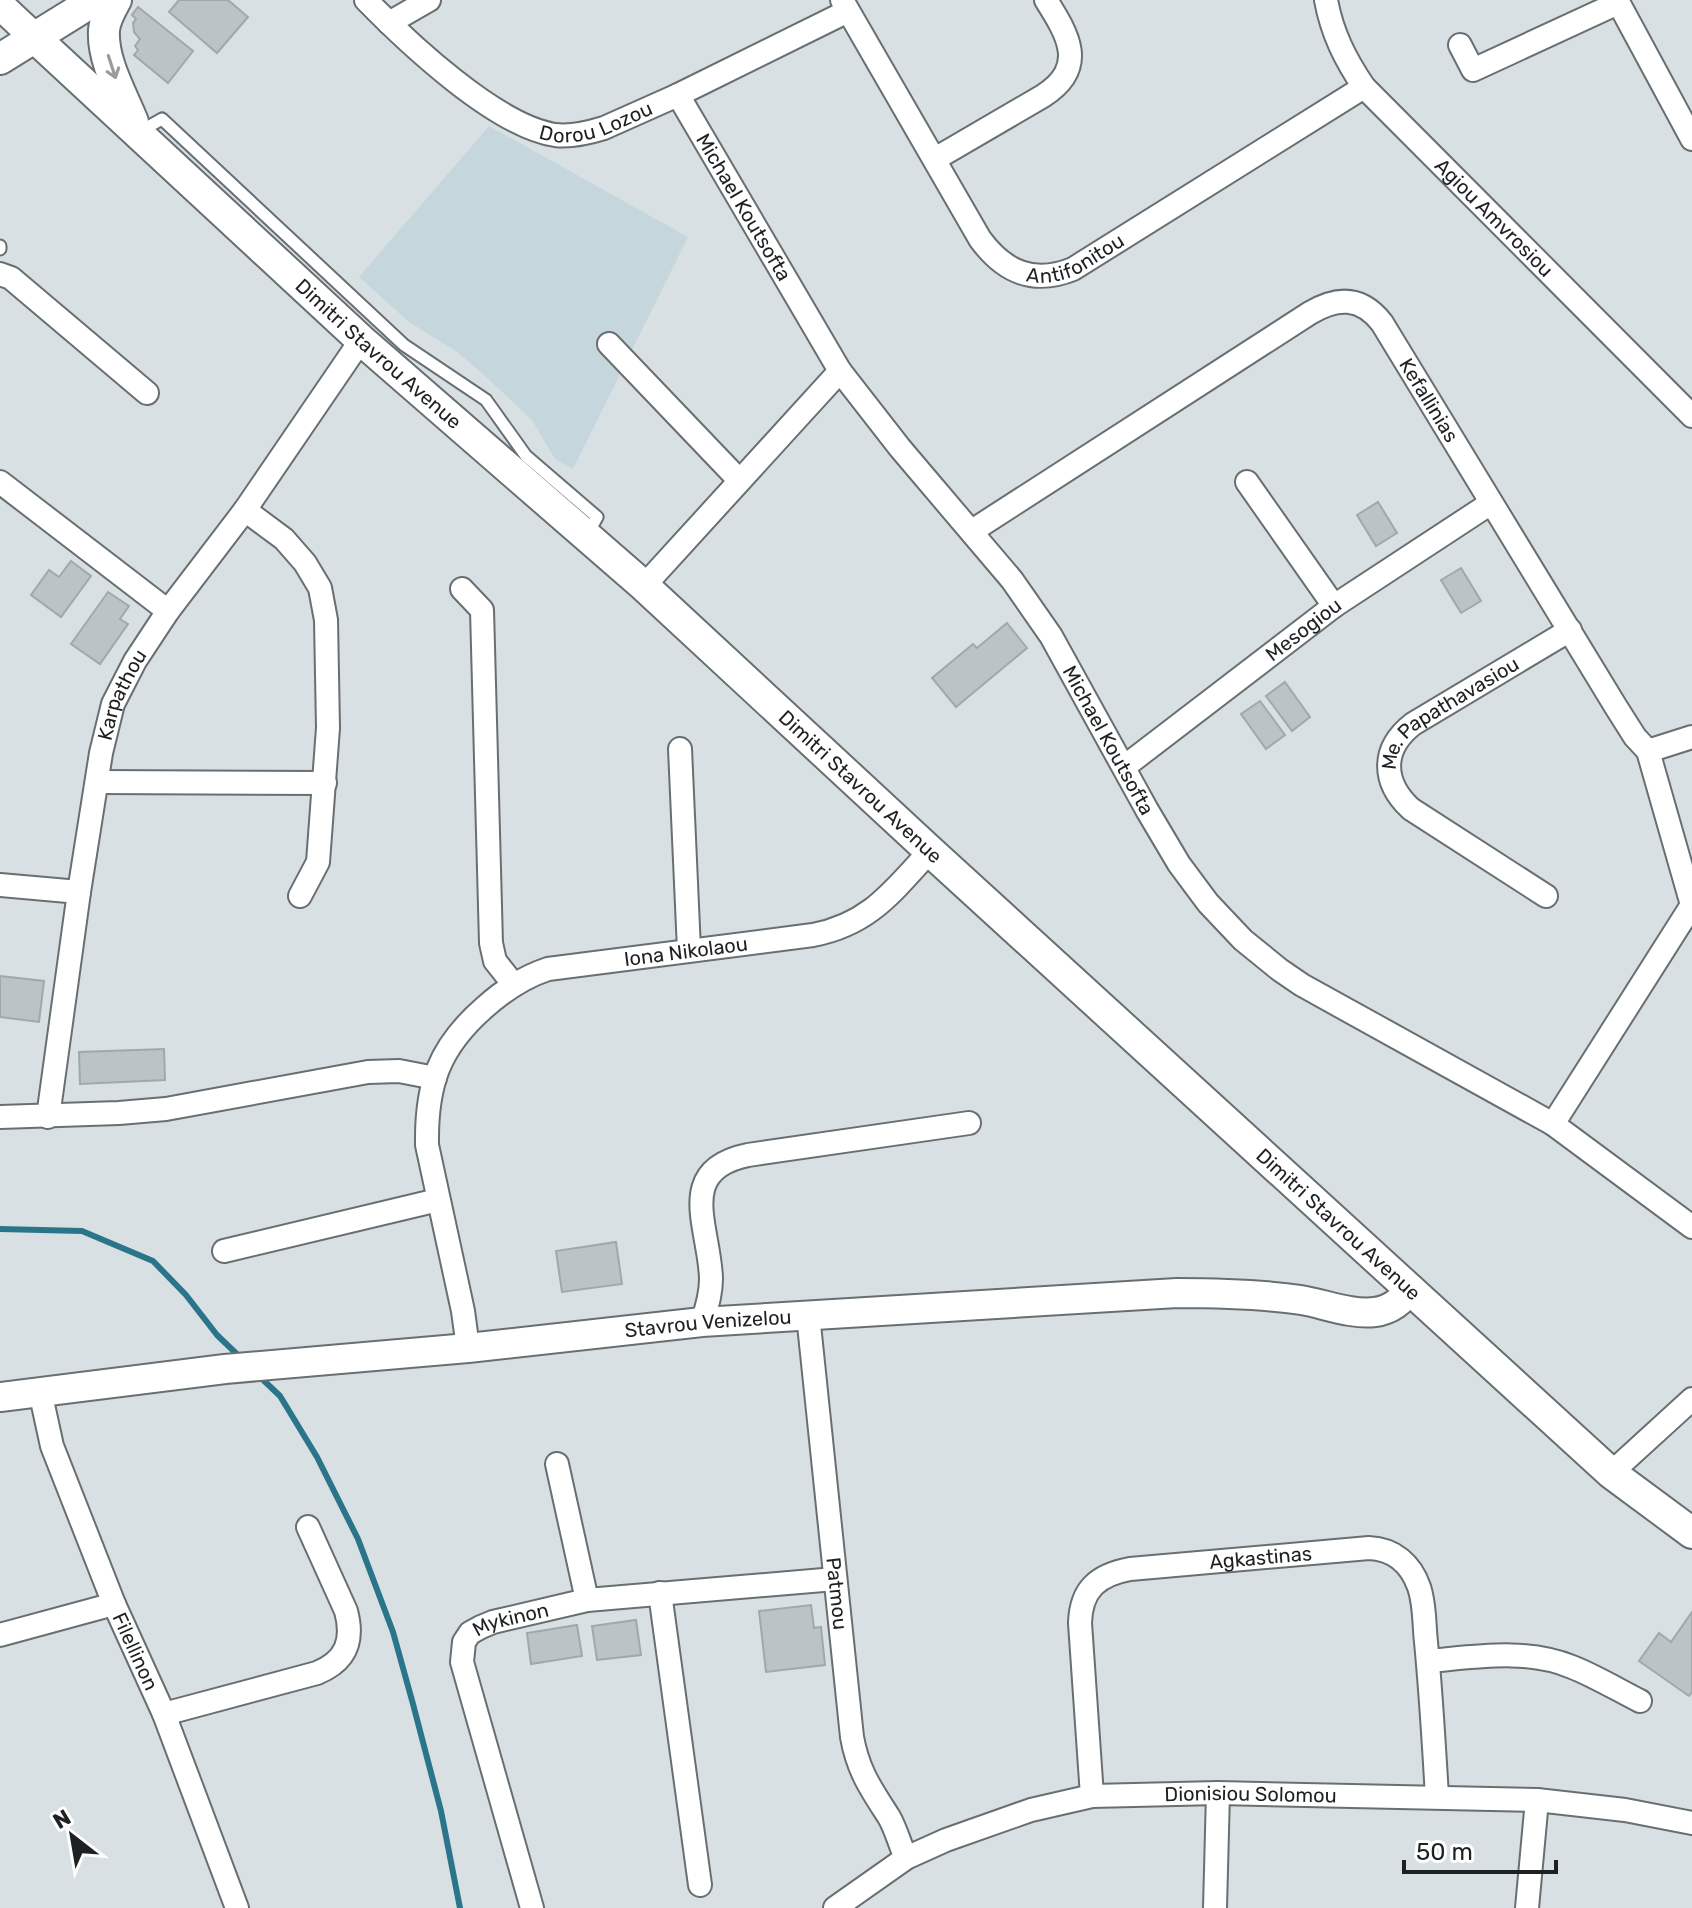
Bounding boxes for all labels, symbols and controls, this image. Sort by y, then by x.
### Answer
one-way arrow [105,55,120,80]
street label: Dorou Lozou [537,96,656,148]
street label: Michael Koutsofta [691,129,796,285]
street label: Agiou Amvrosiou [1430,153,1558,282]
street label: Antifonitou [1025,228,1128,288]
street label: Dimitri Stavrou Avenue [291,274,466,434]
street label: Kefallinias [1394,354,1464,447]
street label: Mesogiou [1261,593,1346,666]
street label: Karpathou [93,644,152,743]
street label: Me. Papathavasiou [1377,651,1523,771]
street label: Michael Koutsofta [1058,661,1159,819]
street label: Dimitri Stavrou Avenue [774,705,947,868]
street label: Iona Nikolaou [623,931,749,971]
street label: Dimitri Stavrou Avenue [1251,1143,1426,1305]
street label: Stavrou Venizelou [623,1305,792,1343]
street label: Agkastinas [1208,1541,1313,1574]
street label: Patmou [821,1556,853,1631]
street label: Mykinon [468,1597,551,1641]
street label: Filellinon [107,1609,164,1694]
street label: Dionisiou Solomou [1164,1781,1337,1808]
north arrow [32,1796,112,1876]
text: N [48,1804,76,1835]
scale bar [1404,1824,1556,1874]
text: 50 m [1416,1838,1473,1866]

